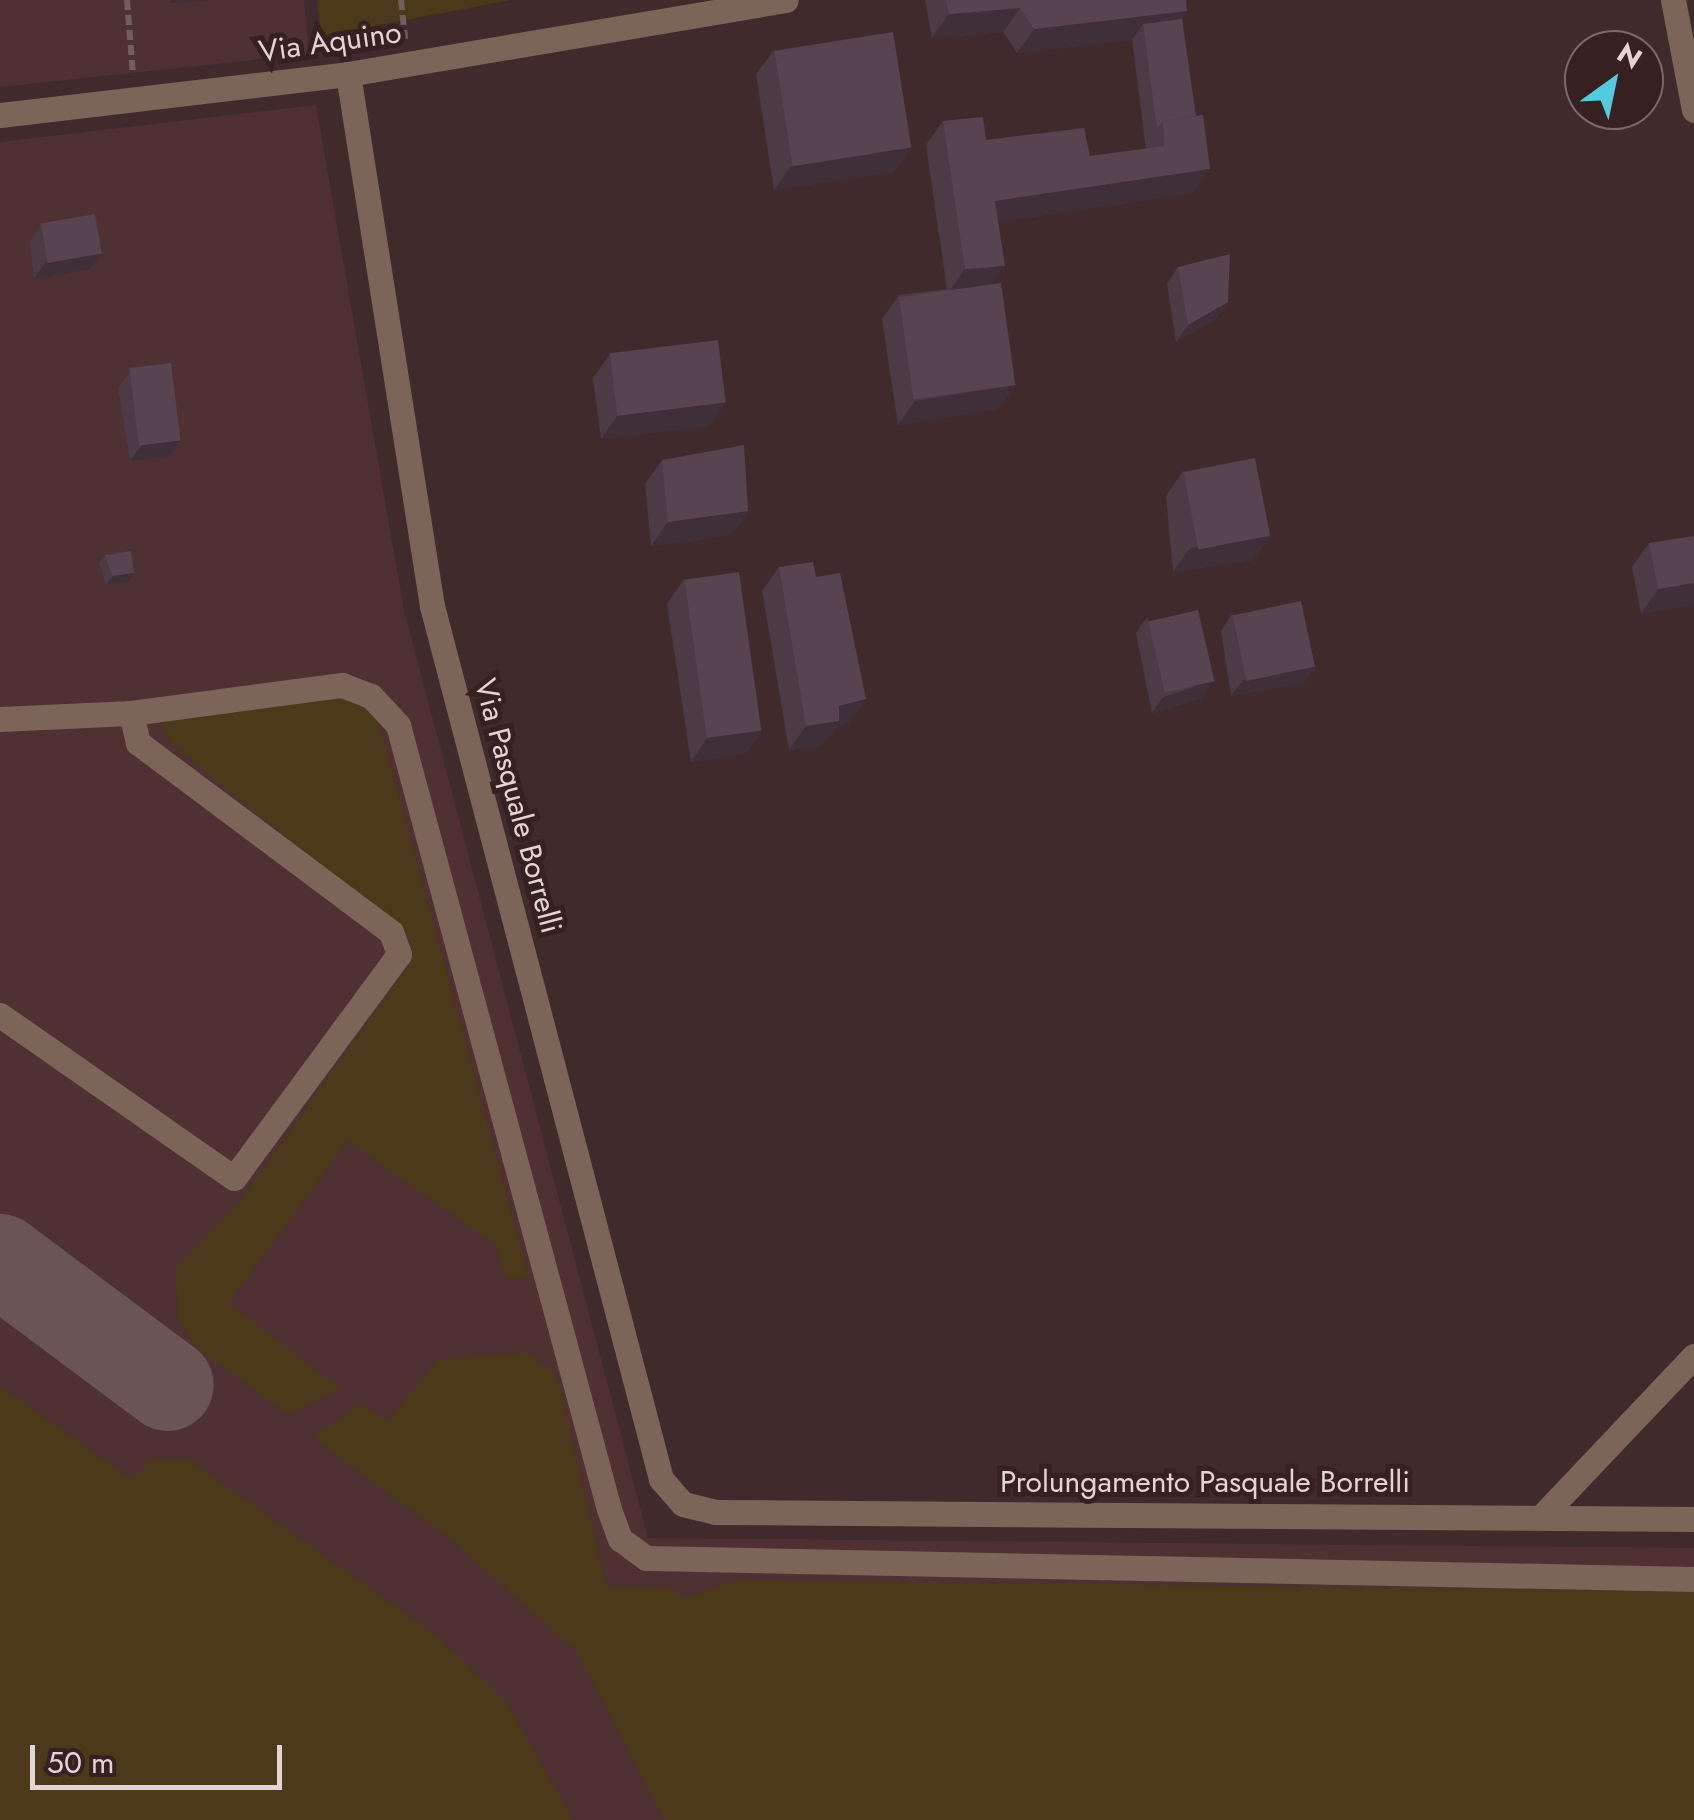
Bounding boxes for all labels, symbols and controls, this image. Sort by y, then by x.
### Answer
street label: Via Aquino [256,14,404,70]
north arrow [1564,30,1664,130]
text: N [1609,33,1650,79]
street label: Via Pasquale Borrelli [467,675,569,937]
street label: Prolungamento Pasquale Borrelli [1000,1464,1410,1500]
scale bar [35,1725,288,1787]
text: 50 m [47,1741,114,1784]

